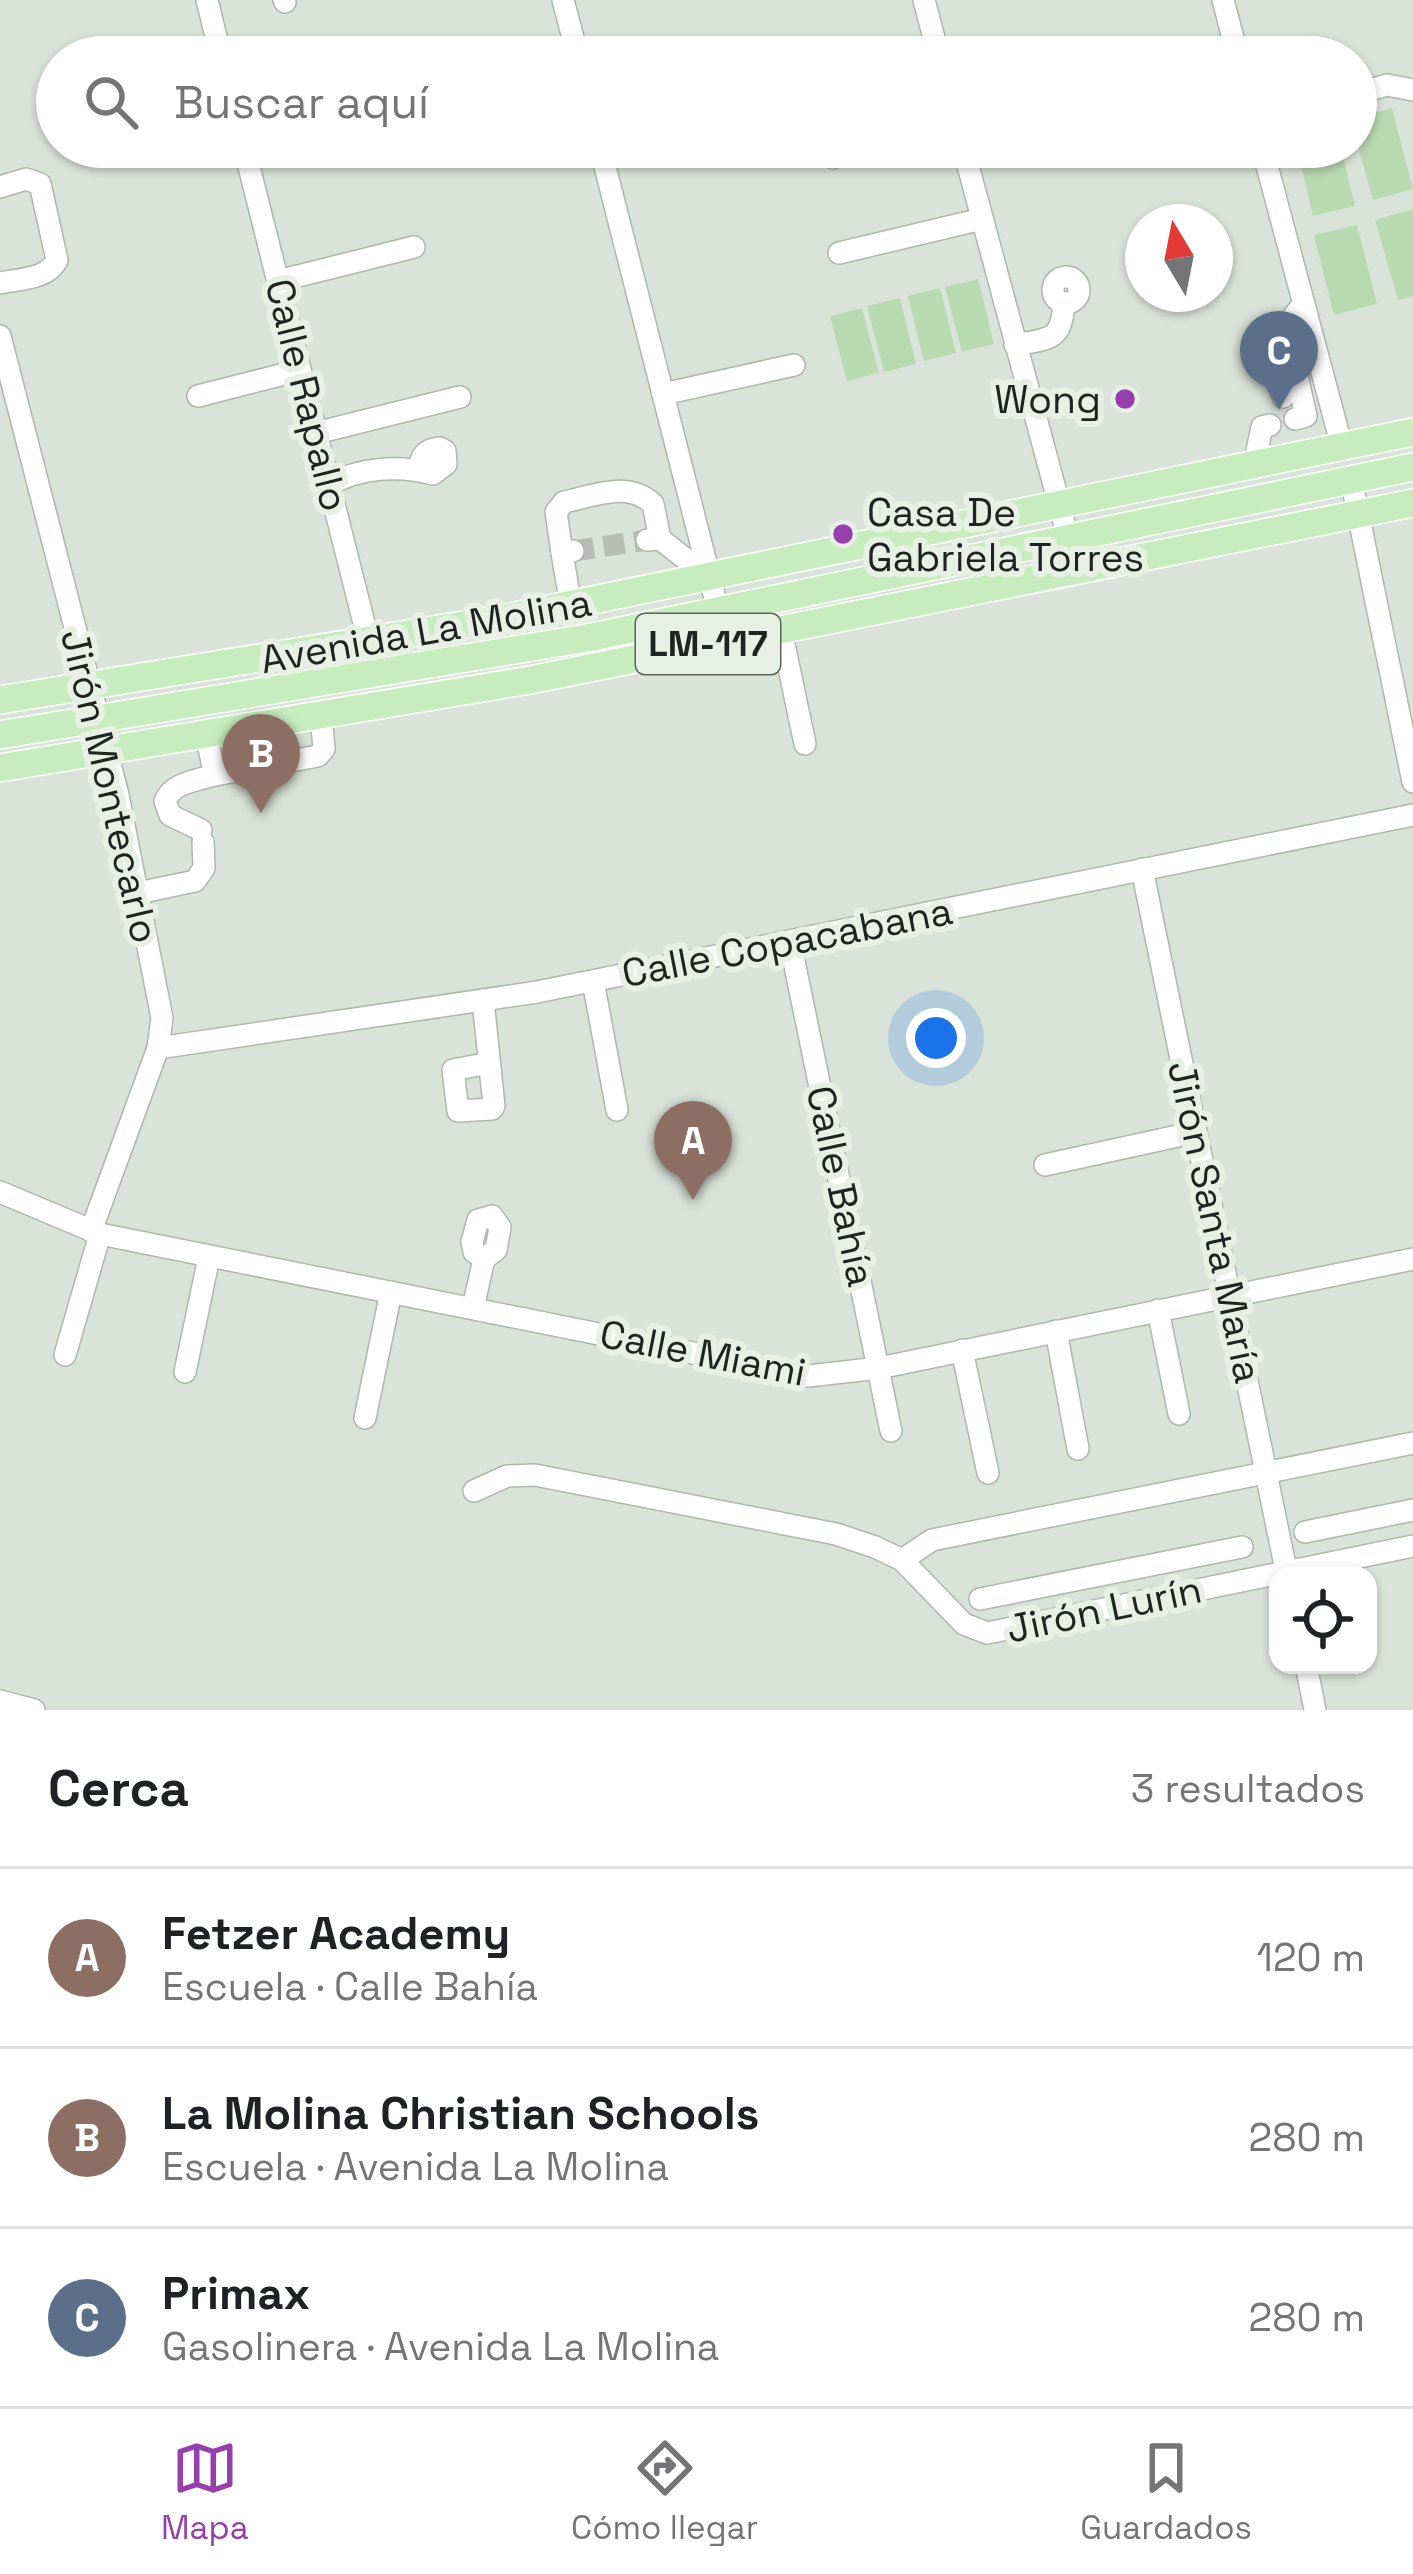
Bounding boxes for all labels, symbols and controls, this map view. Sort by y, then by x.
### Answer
search box [36,36,1377,168]
icon: search [78,69,144,135]
text: Buscar aquí [174,74,429,131]
north arrow [1125,204,1233,312]
street label: Calle Rapallo [255,274,359,516]
pin: C [1240,311,1318,410]
place label: Wong [994,375,1101,424]
marker: Wong [1112,386,1138,412]
place label: Casa De Gabriela Torres [867,488,1144,582]
marker: Casa De Gabriela Torres [830,521,856,547]
street label: Avenida La Molina [257,578,595,684]
road number: LM-117 [636,614,780,674]
street label: Jirón Montecarlo [50,624,170,948]
pin: B [222,714,300,813]
street label: Calle Copacabana [618,886,956,998]
your location [906,1008,966,1068]
street label: Jirón Santa María [1157,1057,1273,1387]
street label: Calle Bahía [796,1081,886,1291]
pin: A [654,1101,732,1200]
street label: Calle Miami [596,1309,810,1397]
street label: Jirón Lurín [1002,1564,1206,1654]
map controls [1269,1566,1377,1674]
button: locate [1269,1566,1377,1674]
text: Cerca [48,1756,189,1821]
text: 3 resultados [1131,1764,1365,1813]
text: Fetzer Academy [162,1905,510,1962]
text: A [75,1933,99,1982]
text: 120 m [1257,1933,1365,1982]
text: Escuela · Calle Bahía [162,1962,538,2011]
text: La Molina Christian Schools [162,2085,759,2142]
text: B [74,2113,100,2162]
text: 280 m [1249,2113,1365,2162]
text: Escuela · Avenida La Molina [162,2142,669,2191]
text: Primax [162,2265,310,2322]
text: C [74,2293,100,2342]
text: 280 m [1249,2293,1365,2342]
text: Gasolinera · Avenida La Molina [162,2322,719,2371]
tab: Mapa [161,2435,249,2549]
tab: Cómo llegar [571,2435,758,2549]
tab: Guardados [1080,2435,1252,2549]

